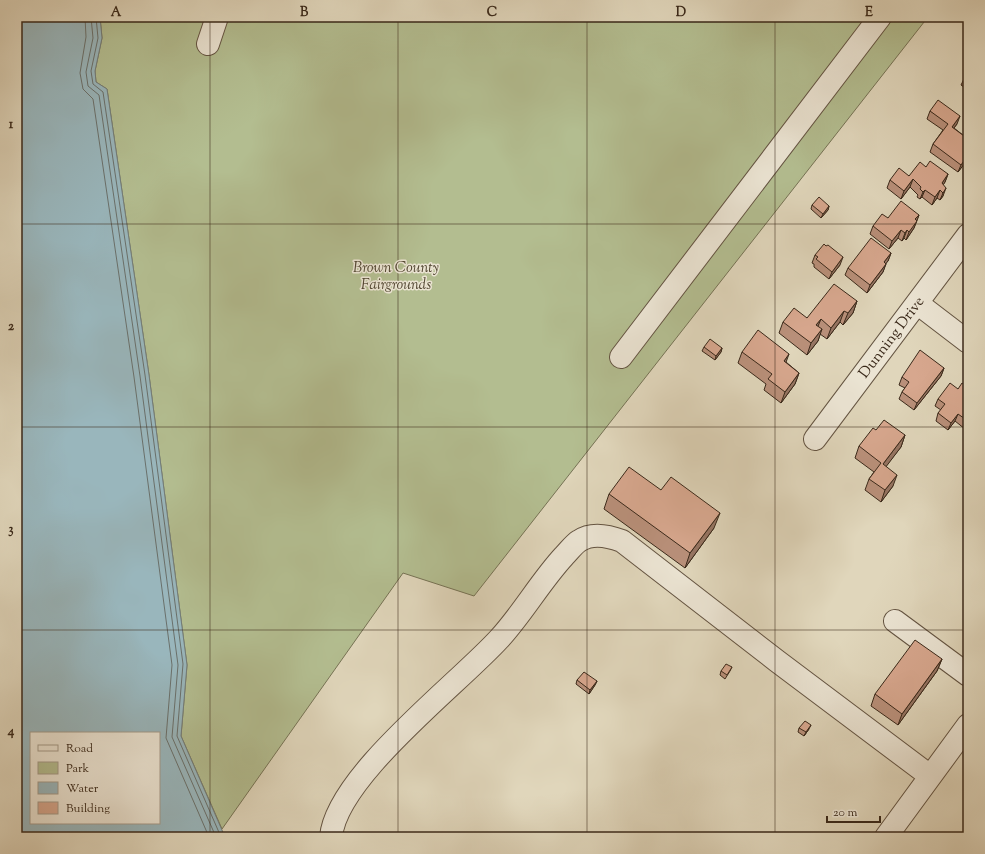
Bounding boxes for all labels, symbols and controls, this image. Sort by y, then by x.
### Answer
text: A [111,4,122,22]
text: B [300,4,309,22]
text: C [487,4,497,22]
text: D [676,4,686,22]
text: E [865,4,873,22]
text: 1 [9,116,14,134]
park label: Brown County Fairgrounds [353,258,439,296]
street label: Dunning Drive [854,293,930,383]
text: 2 [8,318,15,336]
text: 3 [8,521,14,539]
text: 4 [7,723,15,741]
legend [30,732,160,824]
text: Road [66,740,93,758]
text: Park [66,760,89,778]
text: Water [66,780,99,798]
scale bar [827,798,880,824]
text: Building [66,800,110,818]
text: 20 m [833,804,858,822]

